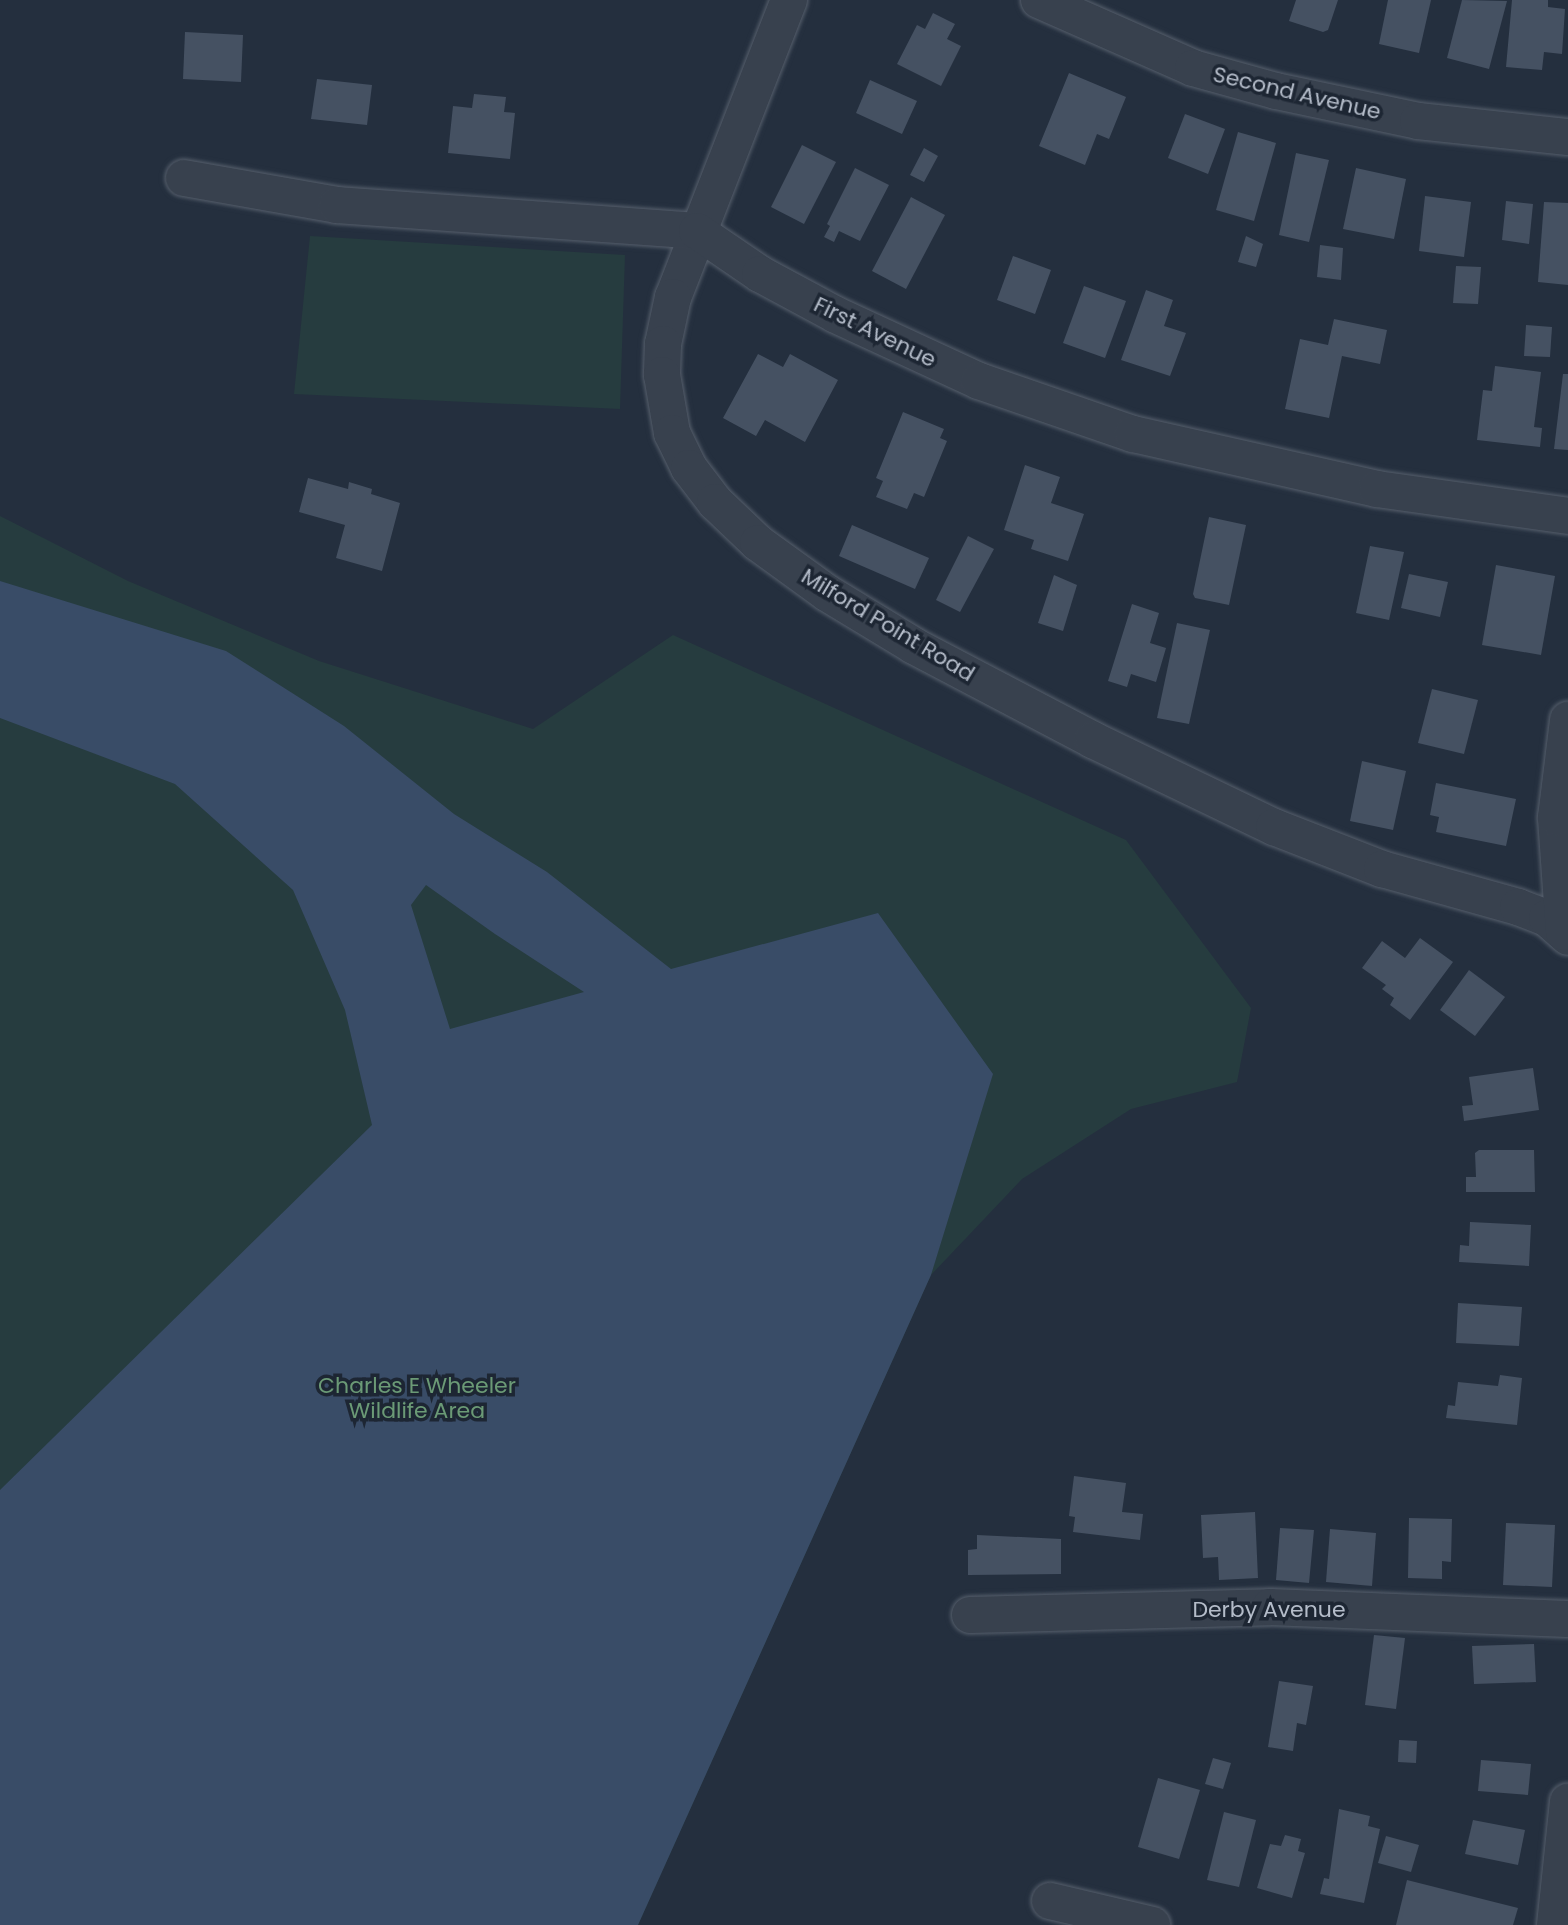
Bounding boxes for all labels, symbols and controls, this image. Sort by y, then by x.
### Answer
street label: Second Avenue [1211,61,1383,125]
street label: First Avenue [810,291,940,373]
street label: Milford Point Road [797,563,979,687]
park label: Charles E Wheeler Wildlife Area [318,1372,516,1424]
street label: Derby Avenue [1192,1597,1346,1623]

